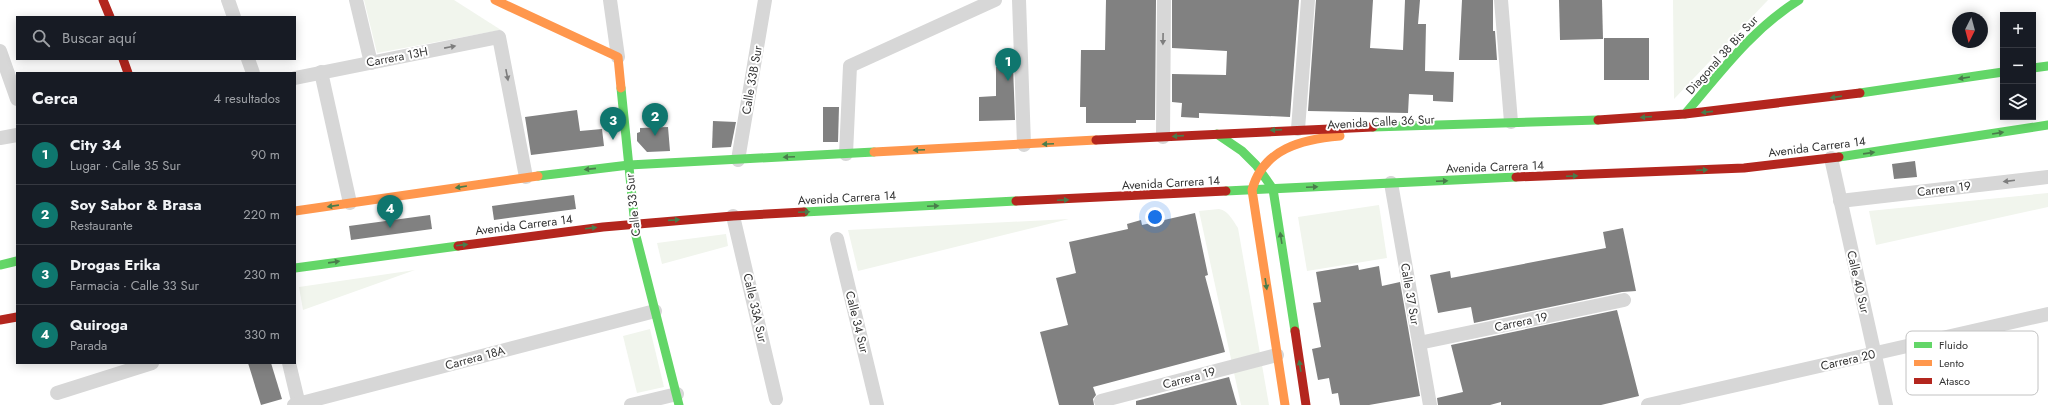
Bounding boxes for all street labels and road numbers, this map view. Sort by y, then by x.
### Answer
street label: Diagonal 38 Bis Sur [1682,11,1763,98]
street label: Carrera 13H [365,42,429,72]
street label: Calle 33B Sur [737,43,767,116]
street label: Avenida Calle 36 Sur [1327,110,1436,134]
street label: Avenida Carrera 14 [1767,132,1867,162]
street label: Avenida Carrera 14 [1446,156,1544,178]
street label: Avenida Carrera 14 [1121,171,1221,195]
street label: Calle 33 Sur [621,172,645,237]
street label: Carrera 19 [1916,177,1972,201]
street label: Avenida Carrera 14 [797,186,897,210]
street label: Avenida Carrera 14 [474,210,574,240]
street label: Calle 40 Sur [1842,249,1874,316]
street label: Calle 37 Sur [1396,262,1424,327]
street label: Calle 33A Sur [738,272,772,345]
street label: Calle 34 Sur [841,289,874,356]
street label: Carrera 19 [1493,308,1549,336]
street label: Carrera 18A [443,341,507,375]
street label: Carrera 20 [1819,345,1877,375]
street label: Carrera 19 [1161,362,1218,394]

